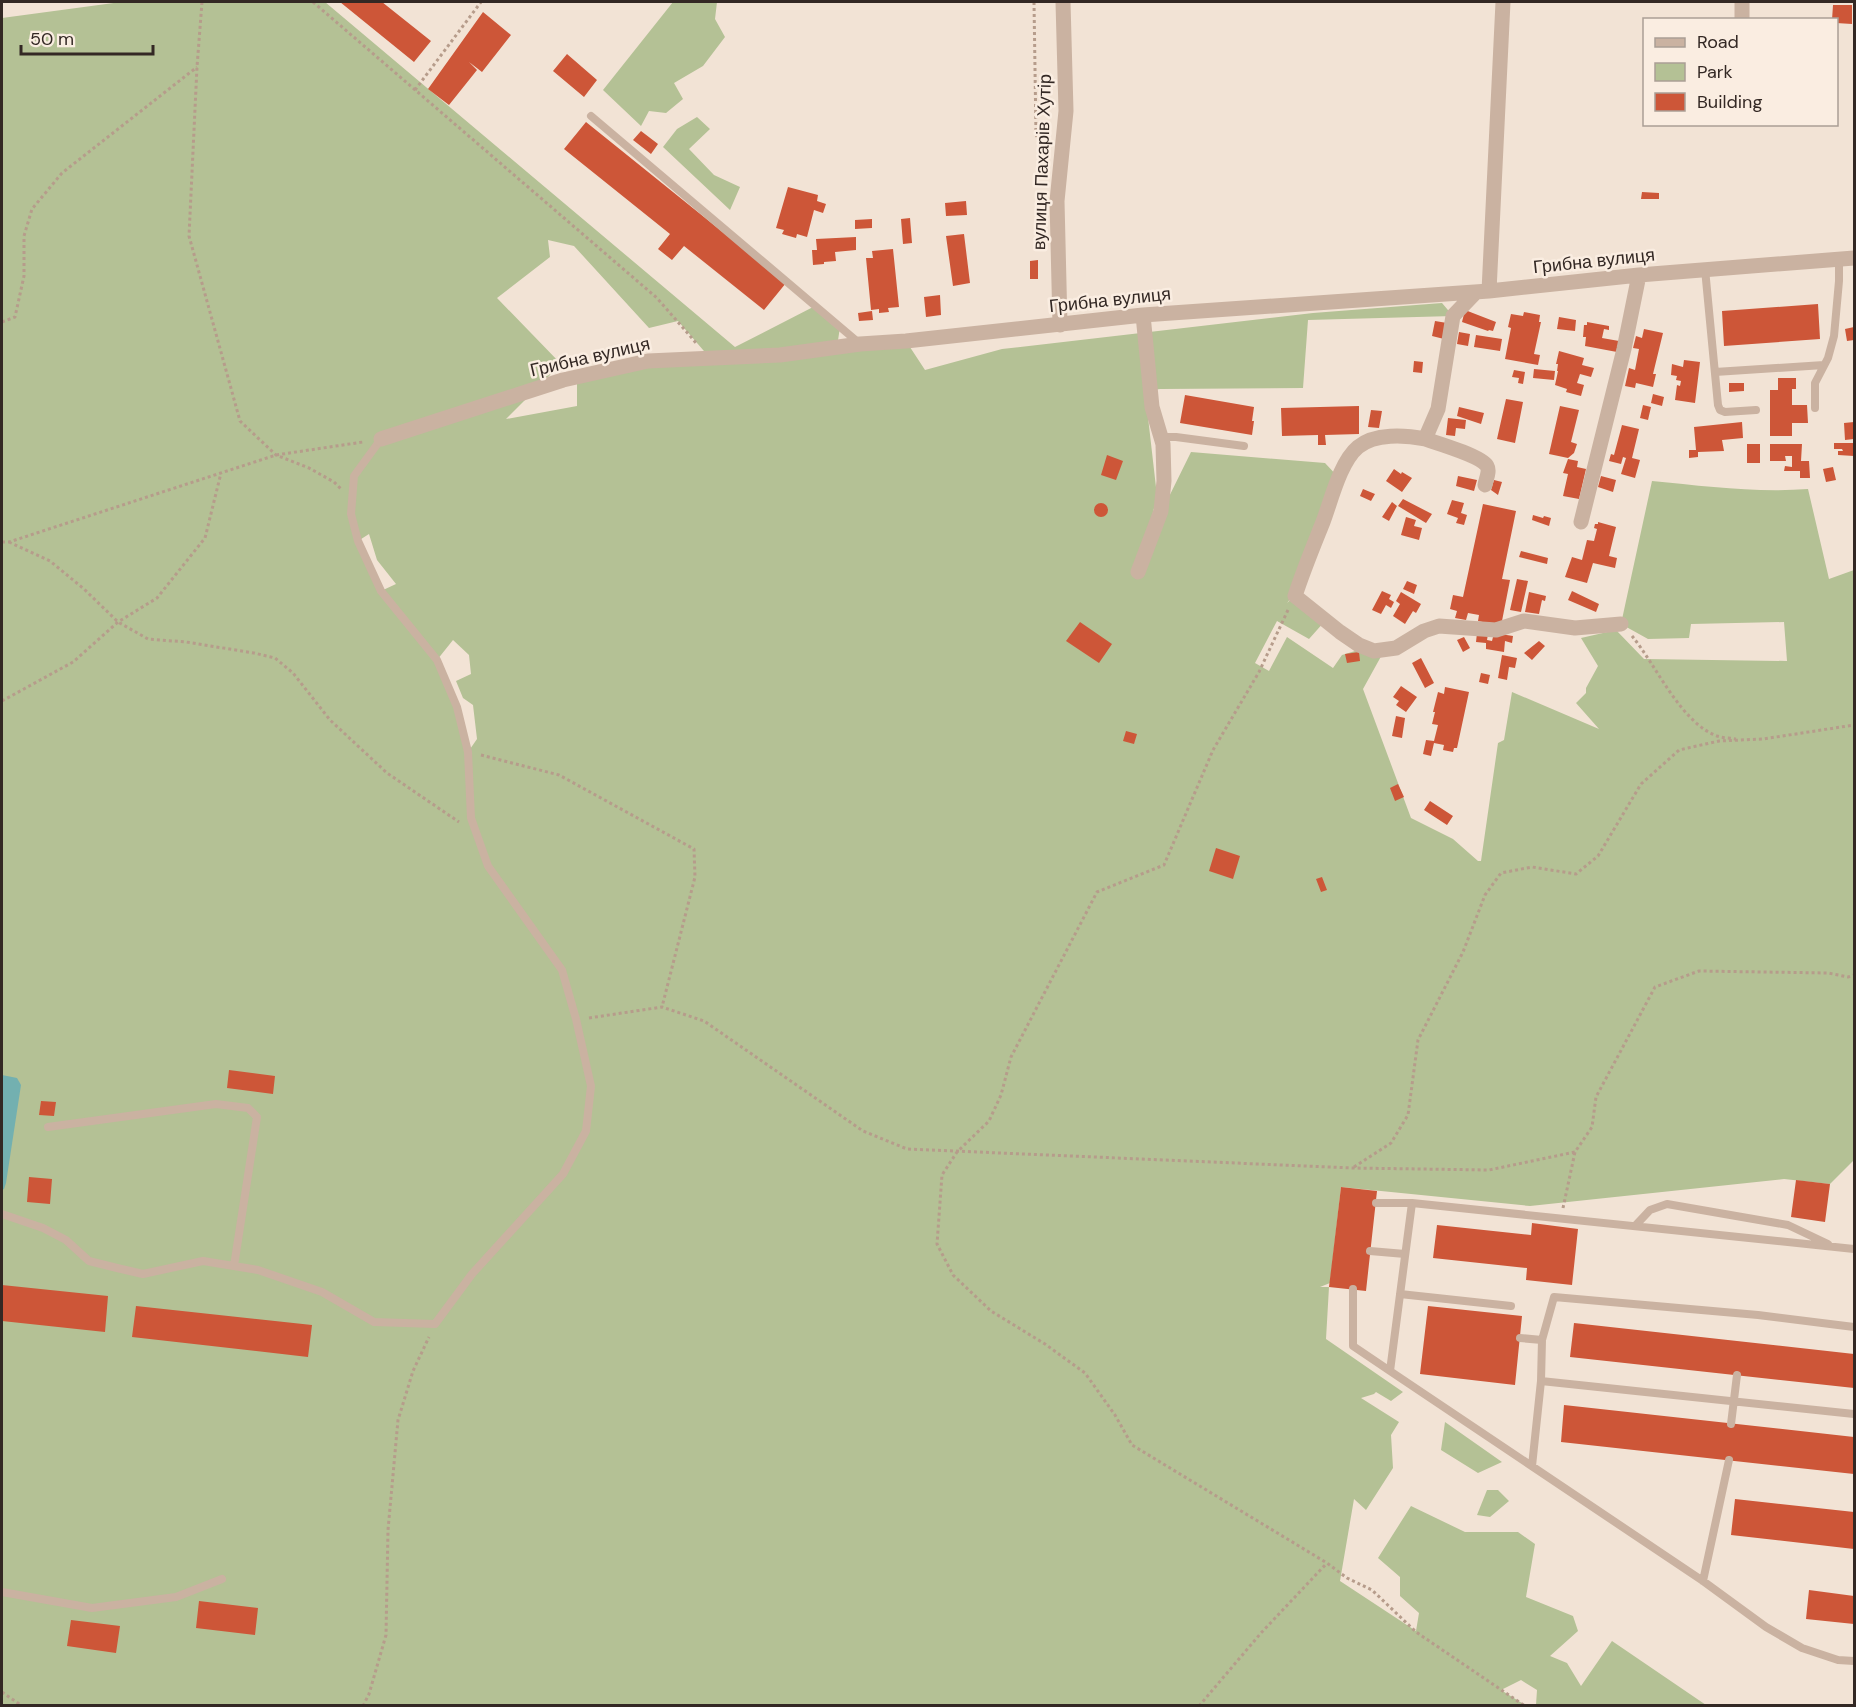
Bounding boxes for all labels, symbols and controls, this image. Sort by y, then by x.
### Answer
scale bar [21,18,153,56]
legend [1643,18,1838,126]
text: 50 m [30,27,74,51]
text: Road [1697,30,1739,54]
text: Park [1697,60,1733,84]
street label: вулиця Пахарів Хутір [1027,74,1057,250]
text: Building [1697,90,1762,114]
street label: Грибна вулиця [1532,243,1656,279]
street label: Грибна вулиця [1048,282,1172,318]
street label: Грибна вулиця [528,332,652,382]

